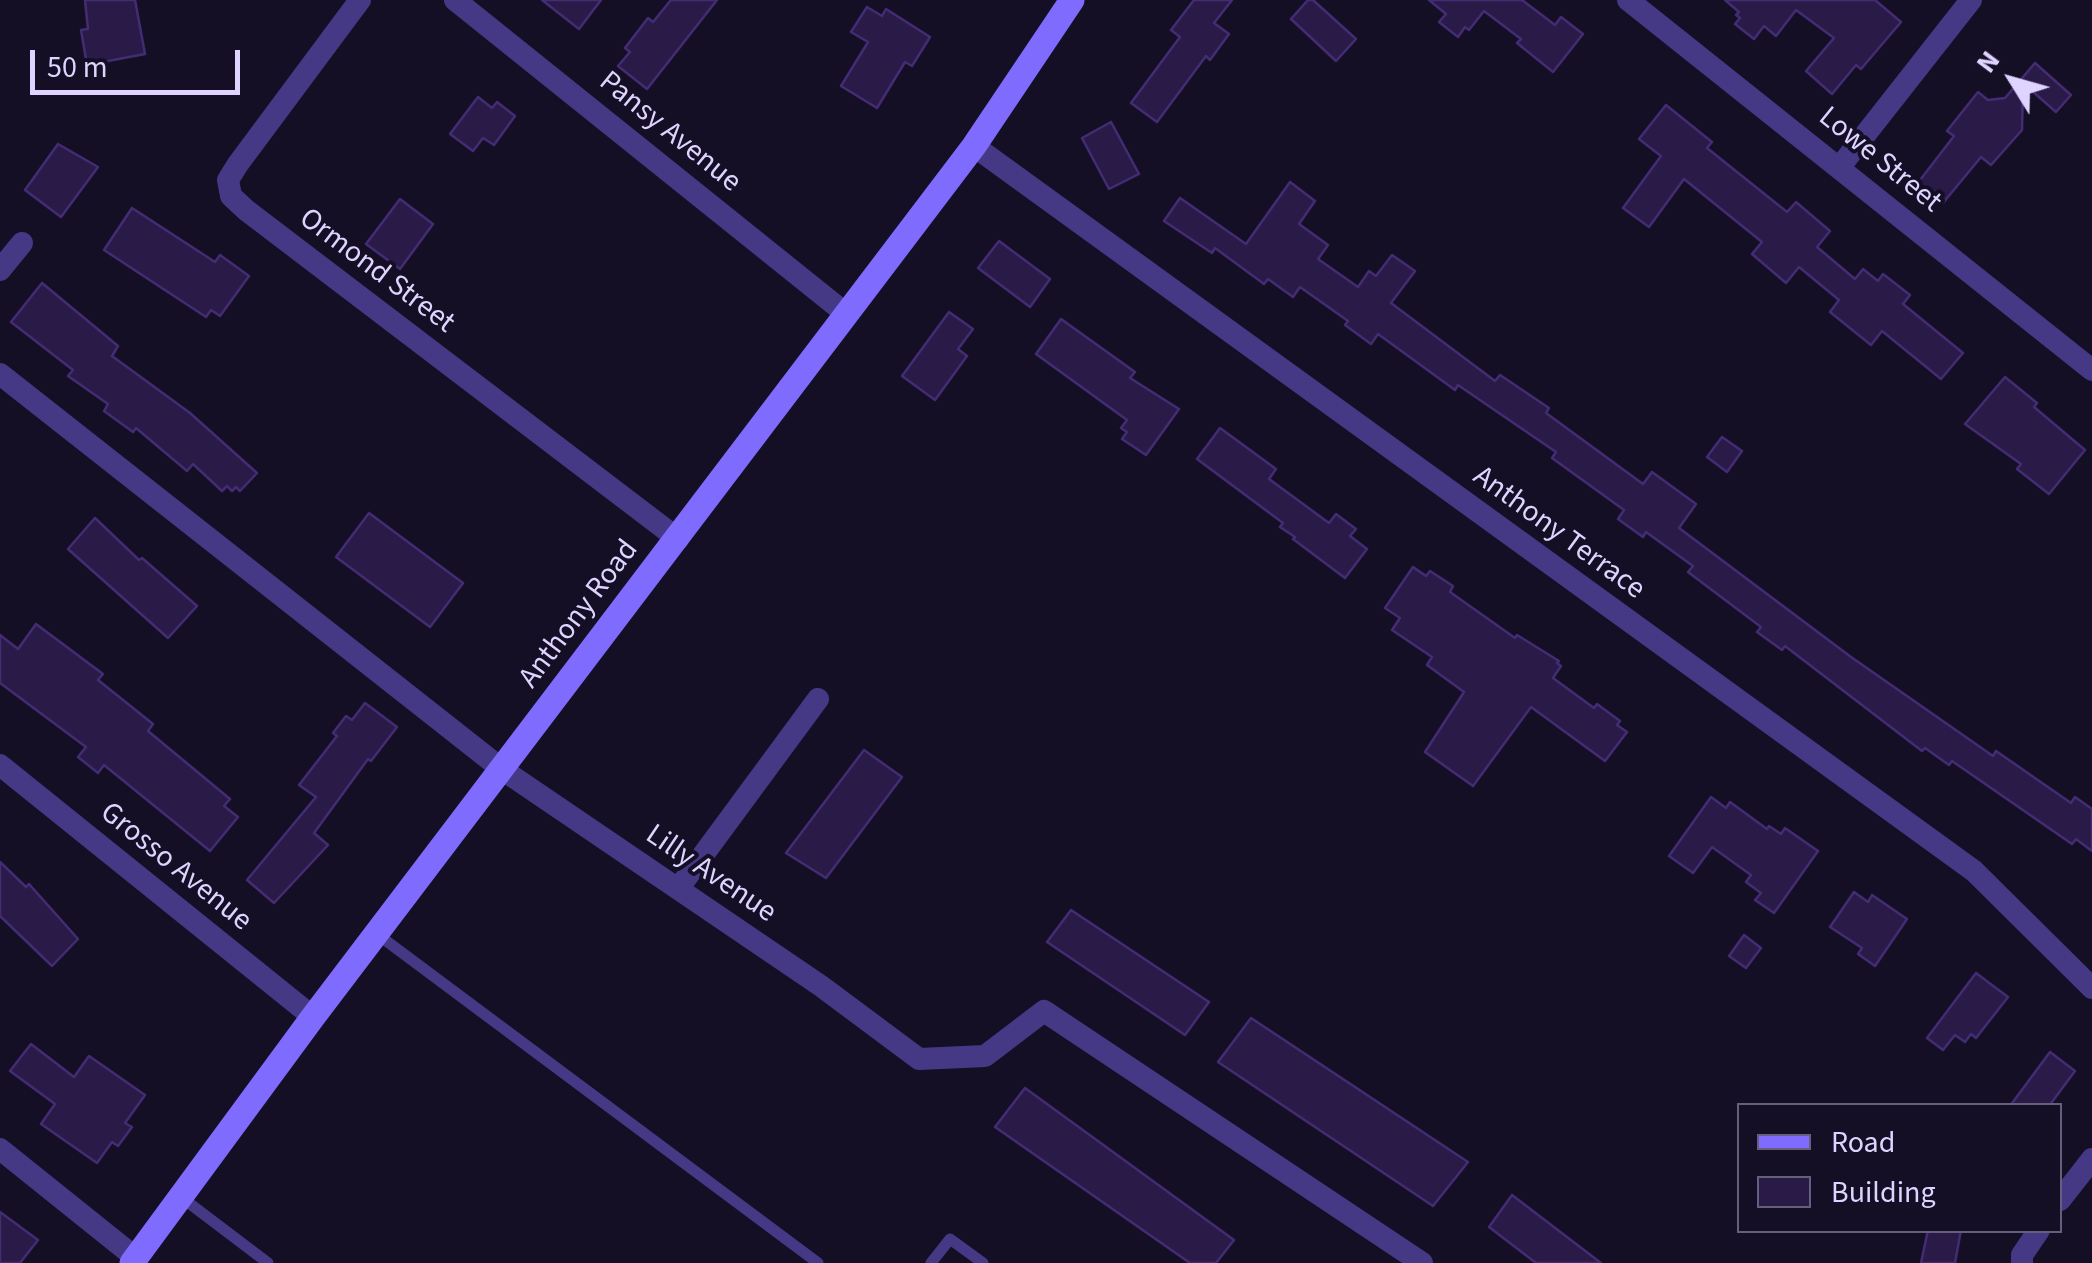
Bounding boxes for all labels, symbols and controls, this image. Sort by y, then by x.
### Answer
scale bar [35,30,245,92]
north arrow [1962,30,2062,130]
text: N [1966,42,2010,81]
text: 50 m [47,46,108,89]
street label: Pansy Avenue [591,65,747,201]
street label: Lowe Street [1810,100,1948,222]
street label: Ormond Street [291,202,461,342]
street label: Anthony Terrace [1465,459,1651,609]
street label: Anthony Road [513,534,647,696]
street label: Grosso Avenue [92,796,258,940]
street label: Lilly Avenue [638,818,782,932]
legend [1737,1103,2062,1233]
text: Road [1831,1121,1895,1164]
text: Building [1831,1171,1936,1214]

